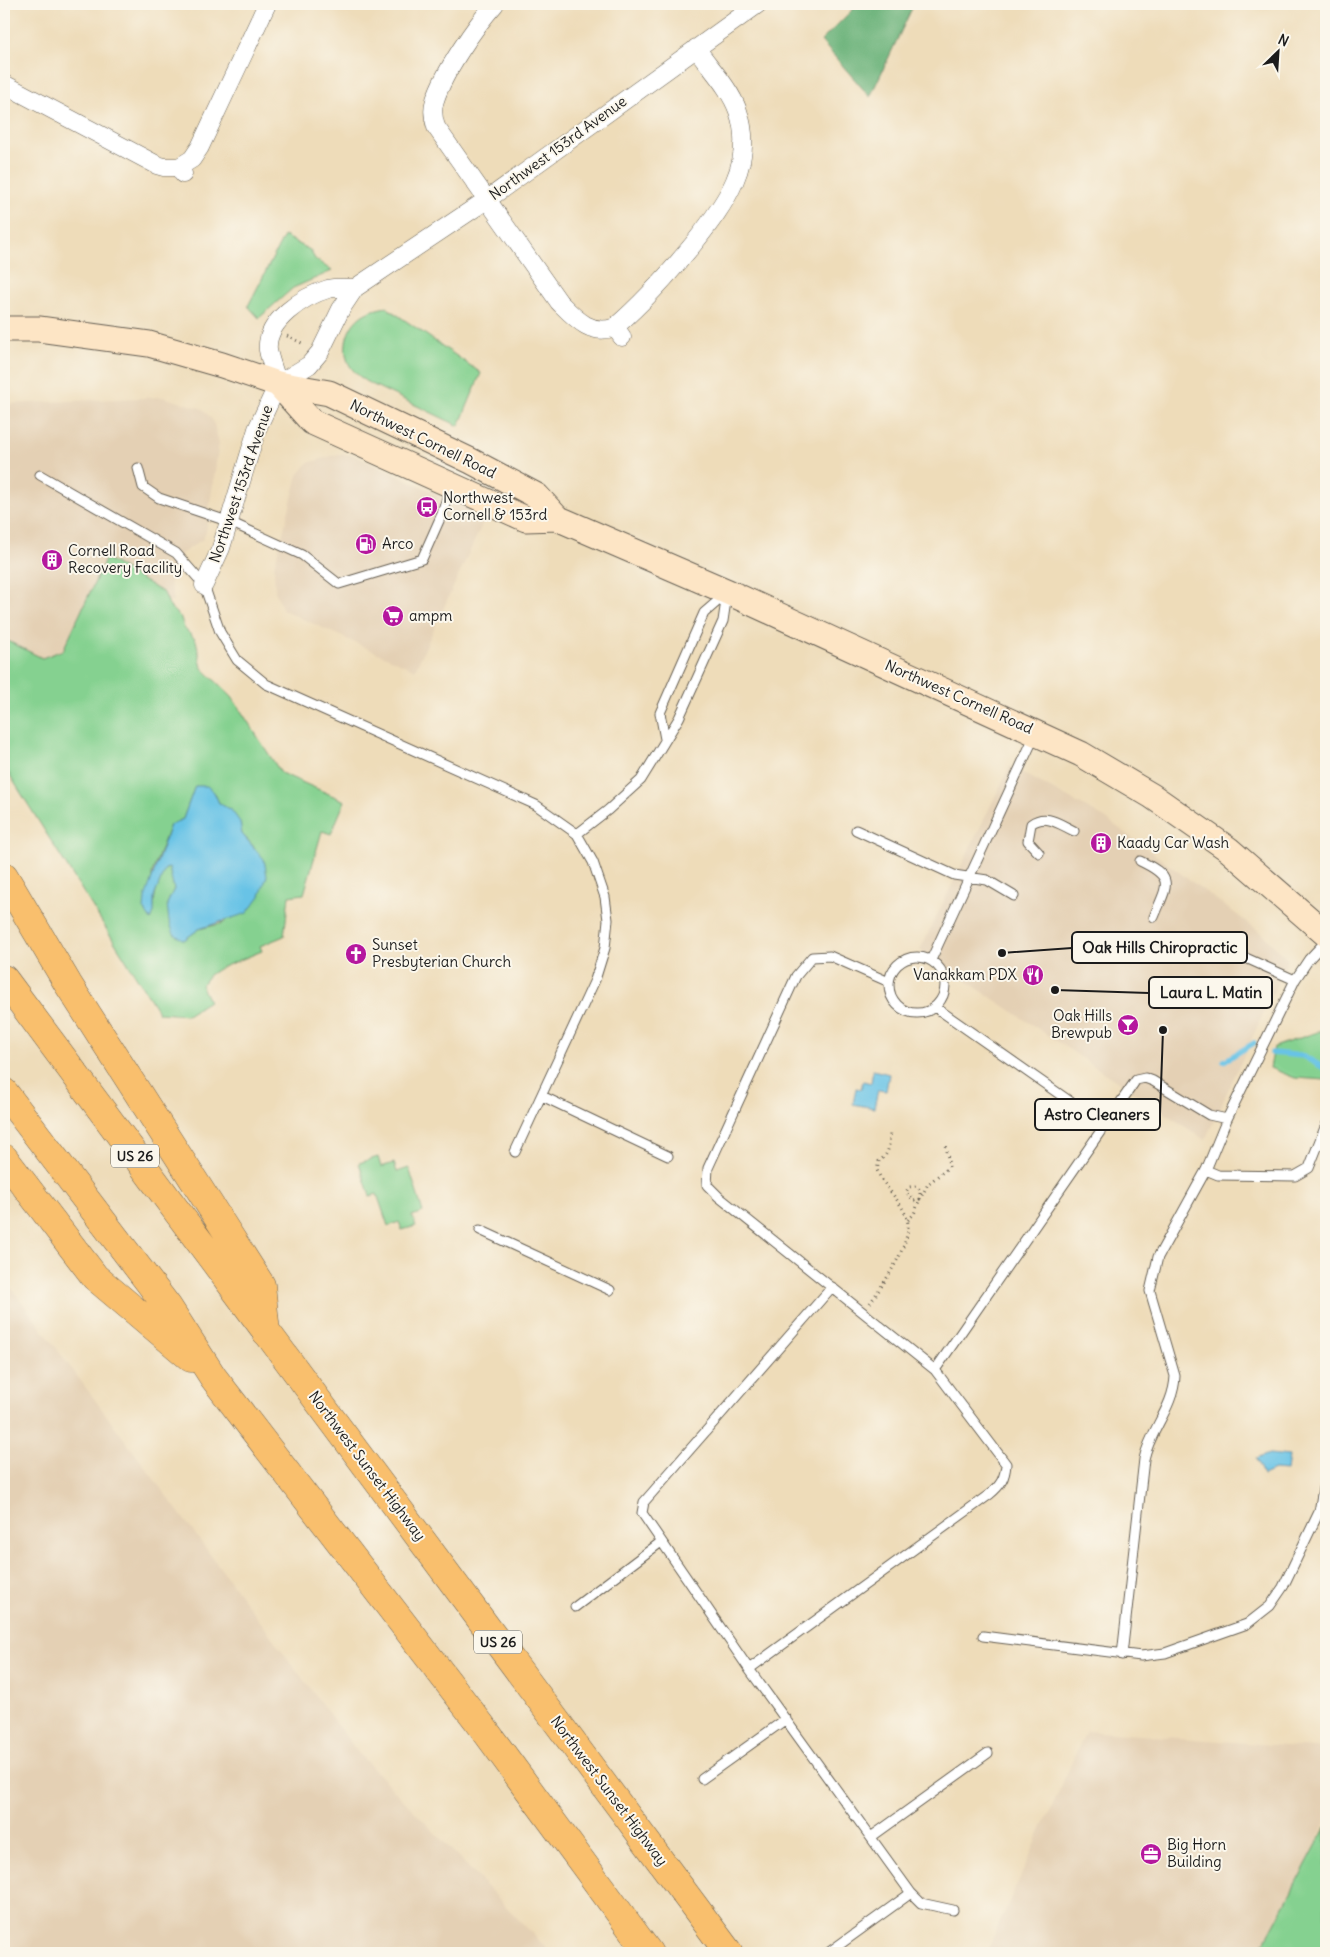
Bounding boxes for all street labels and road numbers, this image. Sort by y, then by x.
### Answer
street label: Northwest 153rd Avenue [485,91,630,204]
street label: Northwest Cornell Road [347,395,500,482]
street label: Northwest 153rd Avenue [205,403,276,565]
street label: Northwest Cornell Road [882,655,1036,738]
road number: US 26 [111,1144,159,1168]
street label: Northwest Sunset Highway [305,1387,430,1544]
road number: US 26 [474,1630,522,1654]
street label: Northwest Sunset Highway [547,1712,672,1869]

